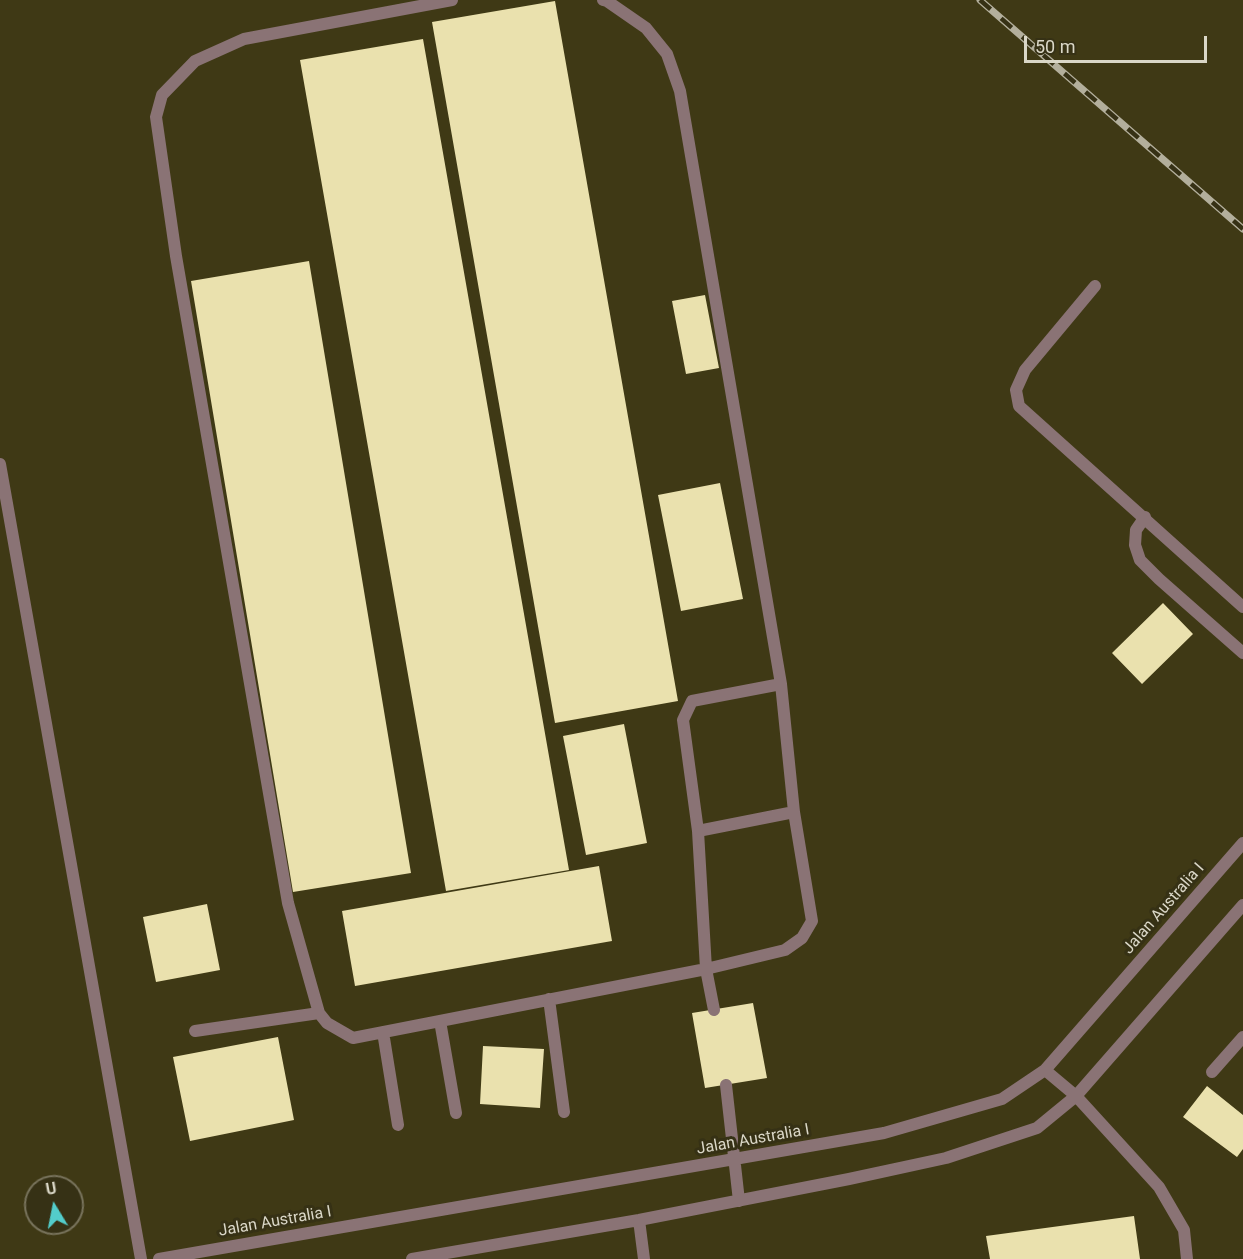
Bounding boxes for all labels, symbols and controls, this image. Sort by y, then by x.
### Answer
scale bar [1027,24,1210,62]
text: 50 m [1035,36,1075,57]
street label: Jalan Australia I [1119,860,1209,958]
street label: Jalan Australia I [695,1121,811,1159]
north arrow [24,1175,84,1235]
text: U [44,1178,58,1199]
street label: Jalan Australia I [217,1203,333,1241]

